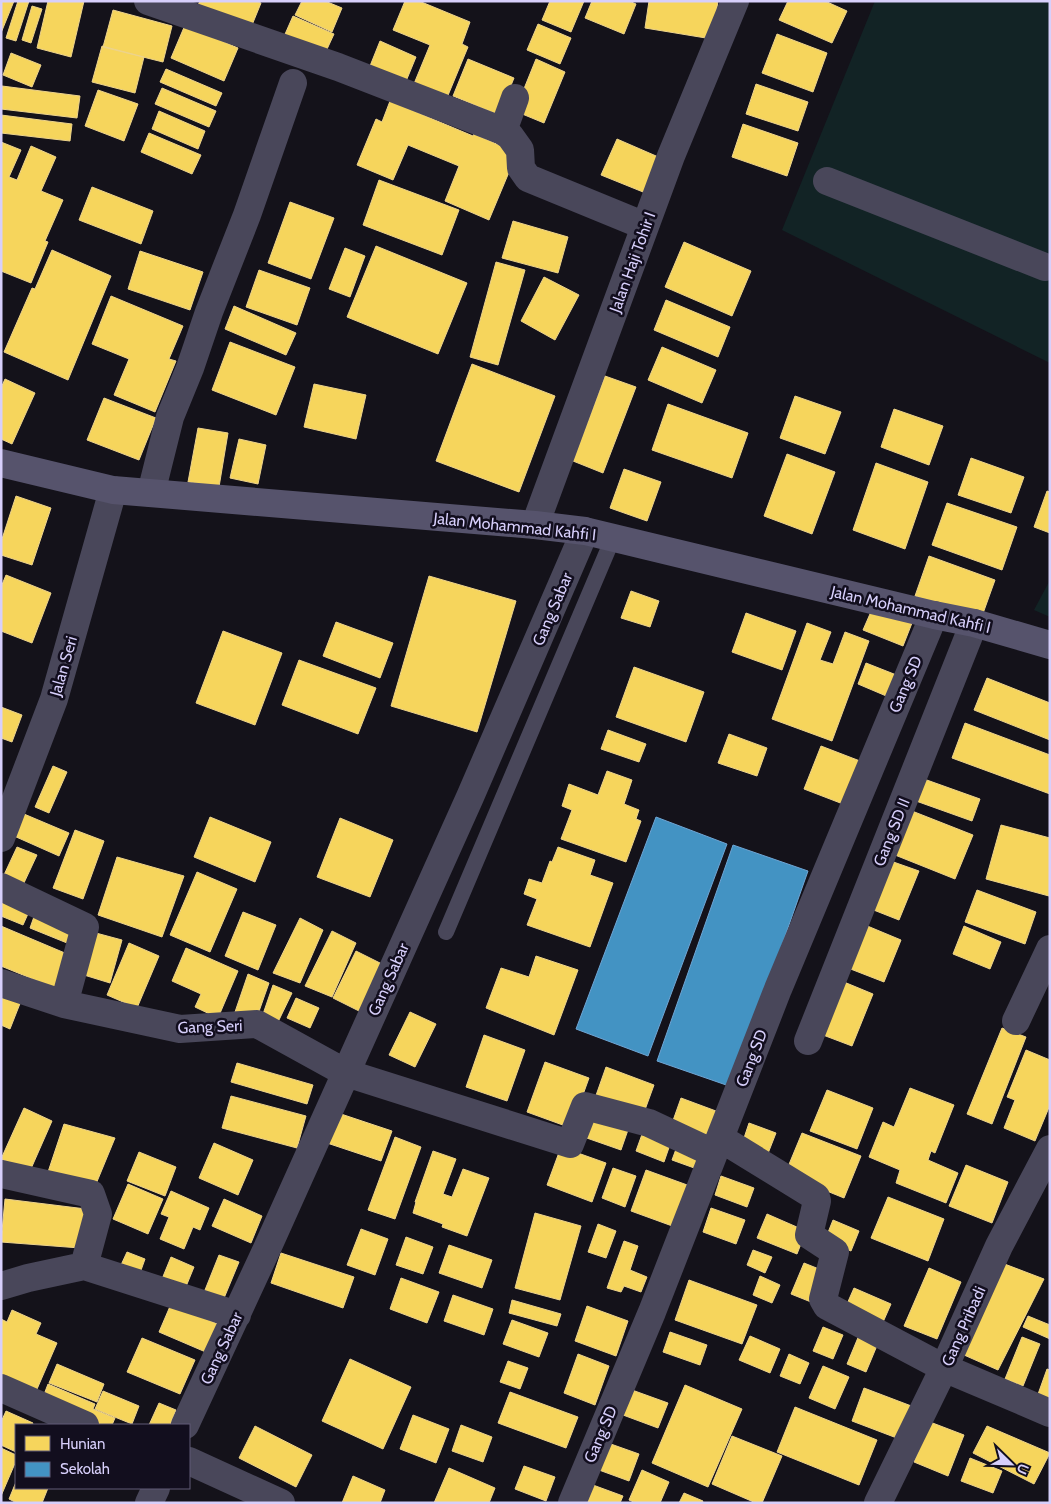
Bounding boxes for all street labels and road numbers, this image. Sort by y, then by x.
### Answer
street label: Jalan Haji Tohir I [605,209,659,316]
street label: Jalan Mohammad Kahfi I [432,508,597,544]
street label: Gang Sabar [529,569,577,649]
street label: Jalan Mohammad Kahfi I [828,582,993,637]
street label: Jalan Seri [46,634,81,699]
street label: Gang SD [885,653,926,715]
street label: Gang SD II [869,795,914,869]
street label: Gang Sabar [364,939,413,1019]
street label: Gang Seri [177,1016,243,1037]
street label: Gang SD [732,1027,771,1090]
street label: Gang Pribadi [937,1283,989,1369]
street label: Gang Sabar [196,1308,247,1387]
street label: Gang SD [580,1403,621,1465]

